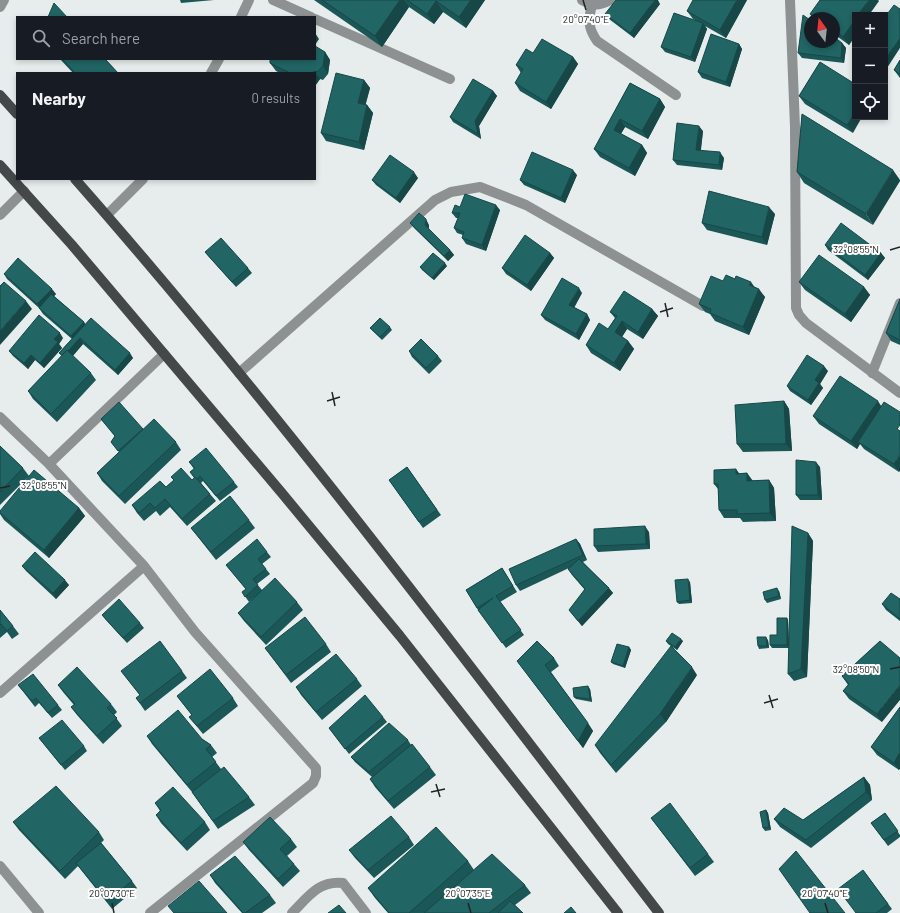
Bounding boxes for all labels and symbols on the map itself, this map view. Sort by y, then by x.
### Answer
north arrow [804,12,840,48]
text: 20°07'40"E [563,13,609,25]
text: 32°08'55"N [833,243,879,255]
text: 32°08'55"N [21,479,67,491]
text: 32°08'50"N [833,663,879,675]
text: 20°07'30"E [89,887,135,899]
text: 20°07'35"E [445,887,491,899]
text: 20°07'40"E [802,887,848,899]

